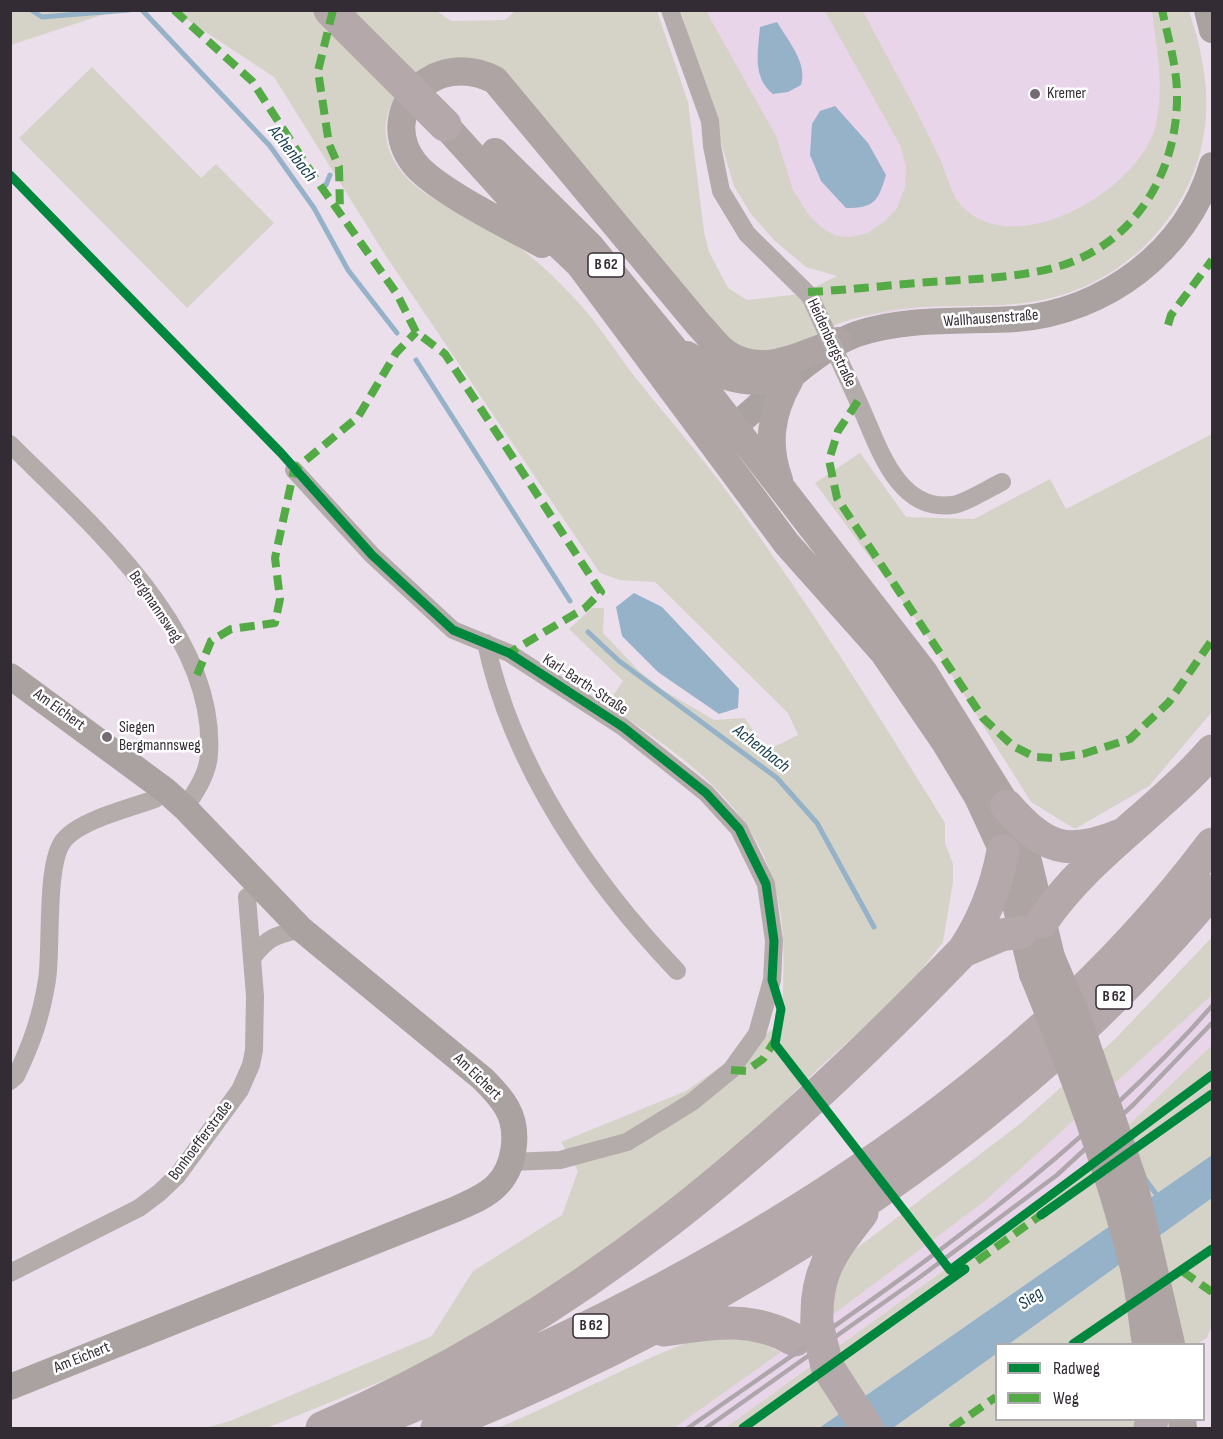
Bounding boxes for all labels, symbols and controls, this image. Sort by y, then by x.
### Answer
place label: Kremer [1047,84,1086,104]
marker: Kremer [1028,87,1042,101]
water label: Achenbach [263,121,321,187]
road number: B 62 [588,253,624,277]
street label: Heidenbergstraße [802,296,860,390]
street label: Wallhausenstraße [943,306,1039,332]
street label: Bergmannsweg [124,568,186,646]
street label: Karl-Barth-Straße [539,650,631,720]
street label: Am Eichert [30,685,88,735]
place label: Siegen Bergmannsweg [119,718,201,756]
water label: Achenbach [728,720,794,778]
marker: Siegen Bergmannsweg [100,730,114,744]
road number: B 62 [1096,985,1132,1009]
street label: Am Eichert [449,1050,505,1104]
street label: Bonhoefferstraße [165,1098,237,1184]
water label: Sieg [1015,1283,1047,1315]
road number: B 62 [573,1314,609,1338]
street label: Am Eichert [51,1338,113,1378]
legend [995,1343,1205,1421]
text: Radweg [1053,1358,1100,1379]
text: Weg [1053,1388,1079,1409]

